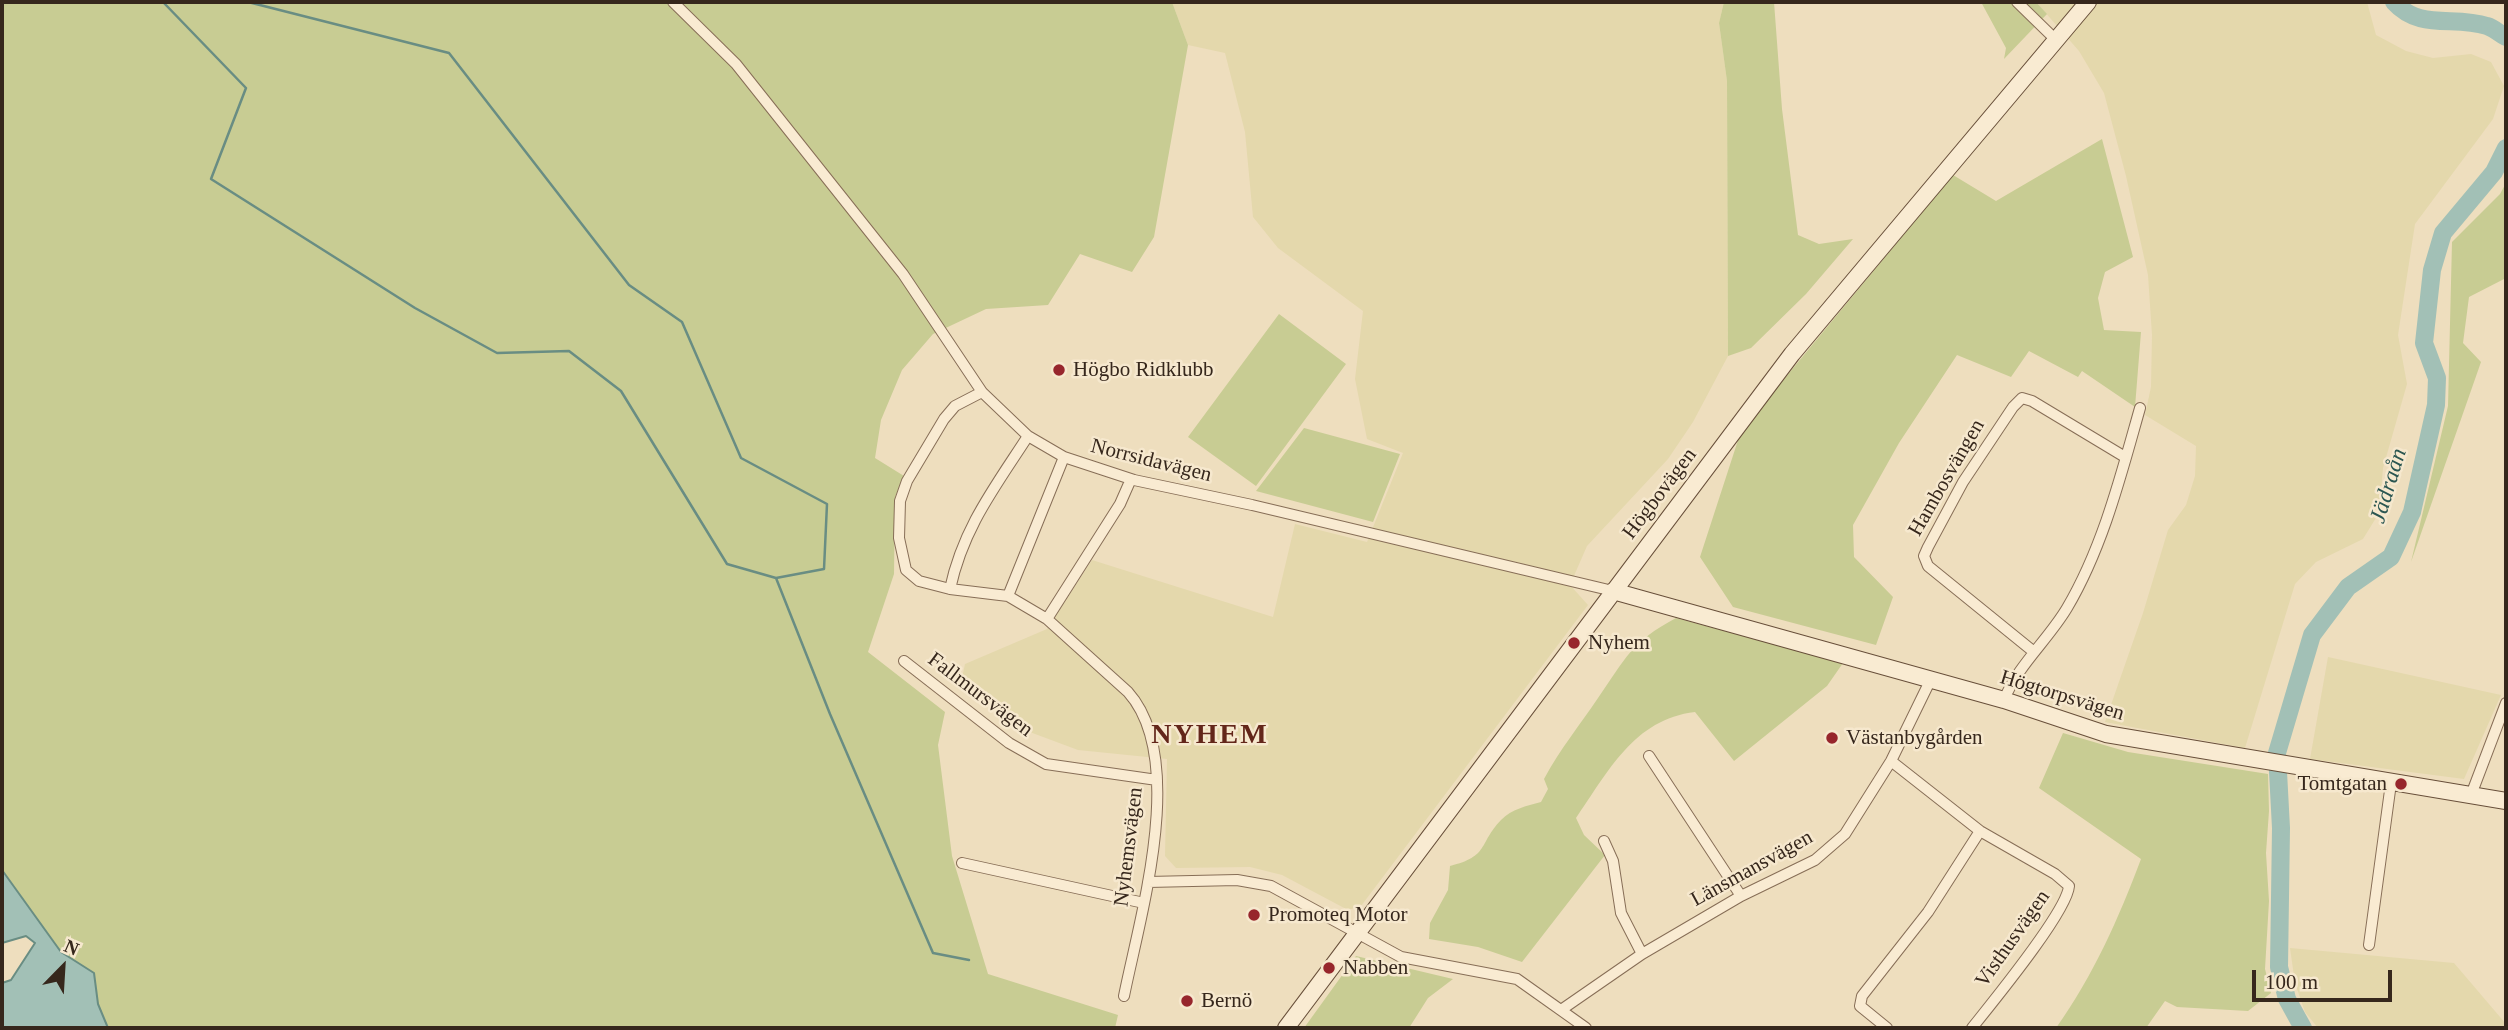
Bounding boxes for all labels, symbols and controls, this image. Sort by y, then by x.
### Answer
place label: Högbo Ridklubb [1073,357,1214,383]
marker: Högbo Ridklubb [1051,362,1067,378]
street label: Hambosvängen [1903,415,1991,541]
street label: Norrsidavägen [1088,434,1214,488]
street label: Högbovägen [1618,444,1702,544]
water label: Jädraån [2365,445,2413,527]
place label: Nyhem [1588,630,1650,656]
marker: Nyhem [1566,635,1582,651]
street label: Fallmursvägen [923,647,1037,743]
street label: Högtorpsvägen [1997,665,2127,727]
district label: NYHEM [1152,719,1268,753]
place label: Västanbygården [1846,725,1982,751]
marker: Västanbygården [1824,730,1840,746]
place label: Tomtgatan [2297,771,2387,797]
marker: Tomtgatan [2393,776,2409,792]
street label: Nyhemsvägen [1109,786,1149,908]
street label: Länsmansvägen [1687,825,1817,913]
street label: Visthusvägen [1970,885,2056,993]
place label: Promoteq Motor [1268,902,1407,928]
marker: Promoteq Motor [1246,907,1262,923]
north arrow [28,932,98,1002]
text: N [61,935,82,960]
place label: Nabben [1343,955,1408,981]
scale bar [2256,956,2396,1000]
marker: Nabben [1321,960,1337,976]
text: 100 m [2265,970,2318,994]
place label: Bernö [1201,988,1252,1014]
marker: Bernö [1179,993,1195,1009]

